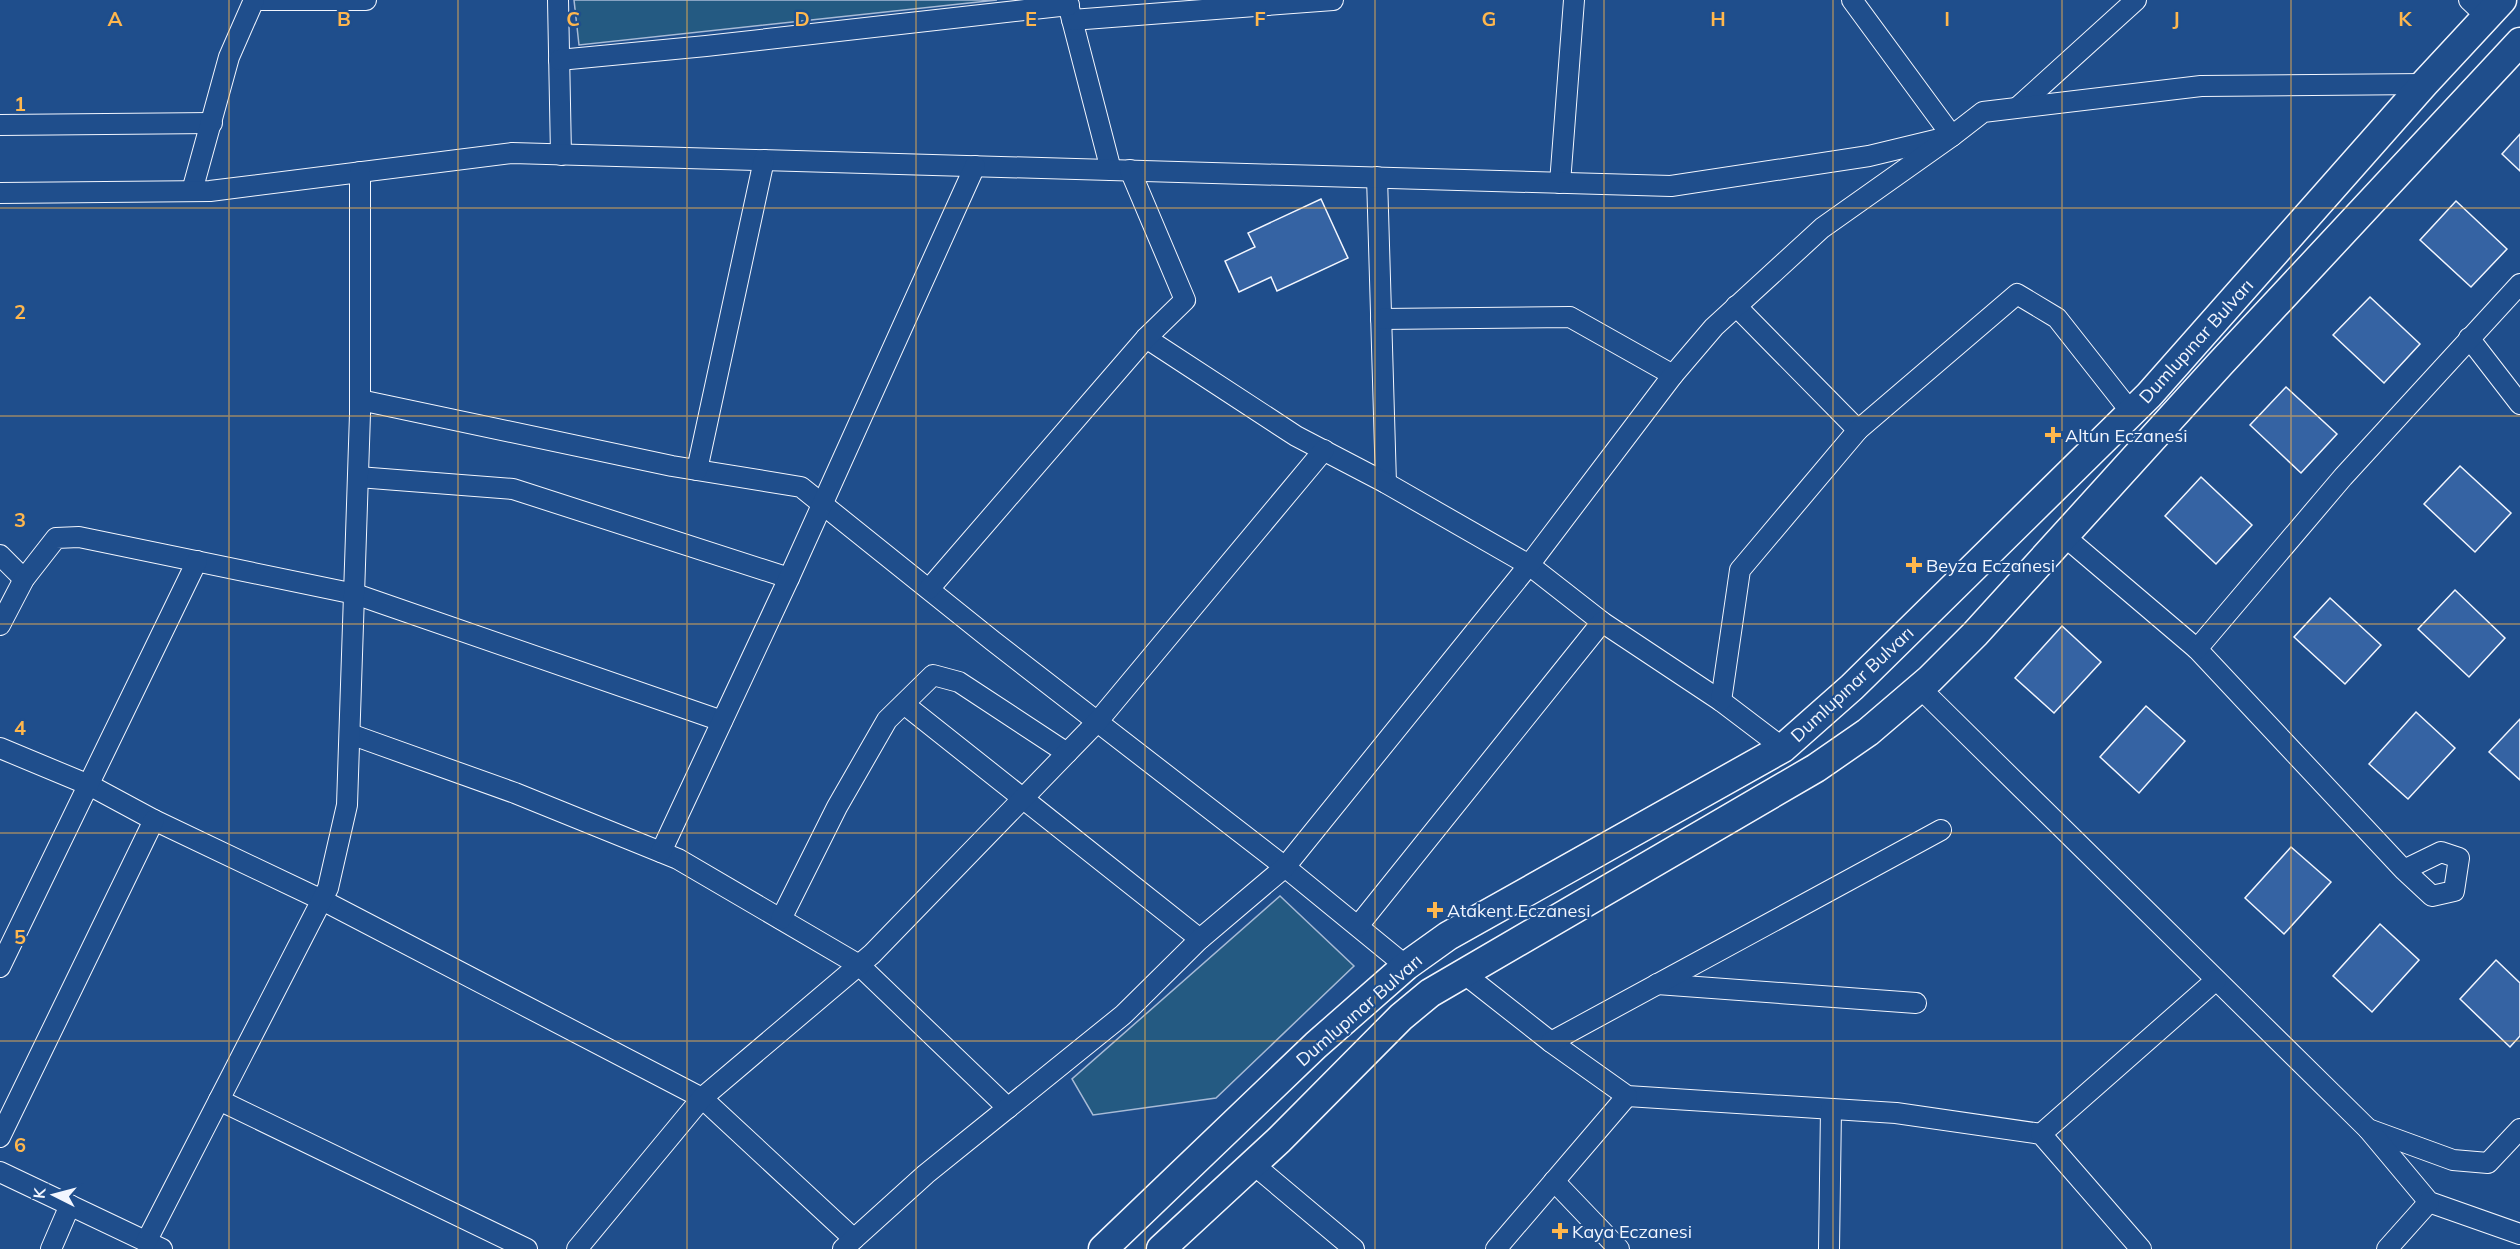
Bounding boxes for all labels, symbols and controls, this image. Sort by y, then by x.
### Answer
text: A [108,6,123,31]
text: B [337,6,351,31]
text: C [566,6,580,31]
text: D [794,6,810,31]
text: E [1025,6,1037,31]
text: F [1254,6,1266,31]
text: G [1482,6,1496,31]
text: H [1710,6,1726,31]
text: I [1944,6,1950,31]
text: J [2172,6,2180,31]
text: K [2398,6,2412,31]
text: 1 [14,91,26,116]
street label: Dumlupınar Bulvarı [2134,274,2258,408]
text: 2 [14,299,26,324]
place label: Altun Eczanesi [2065,424,2187,447]
marker: Altun Eczanesi [2046,428,2060,442]
text: 3 [14,507,26,532]
place label: Beyza Eczanesi [1926,554,2055,577]
marker: Beyza Eczanesi [1907,558,1921,572]
street label: Dumlupınar Bulvarı [1786,621,1918,747]
text: 4 [14,715,26,740]
place label: Atakent Eczanesi [1447,899,1591,922]
marker: Atakent Eczanesi [1428,903,1442,917]
text: 5 [14,924,26,949]
street label: Dumlupınar Bulvarı [1291,949,1427,1071]
text: 6 [14,1132,26,1157]
north arrow [24,1165,84,1225]
text: K [29,1186,50,1200]
place label: Kaya Eczanesi [1572,1220,1692,1243]
marker: Kaya Eczanesi [1553,1224,1567,1238]

